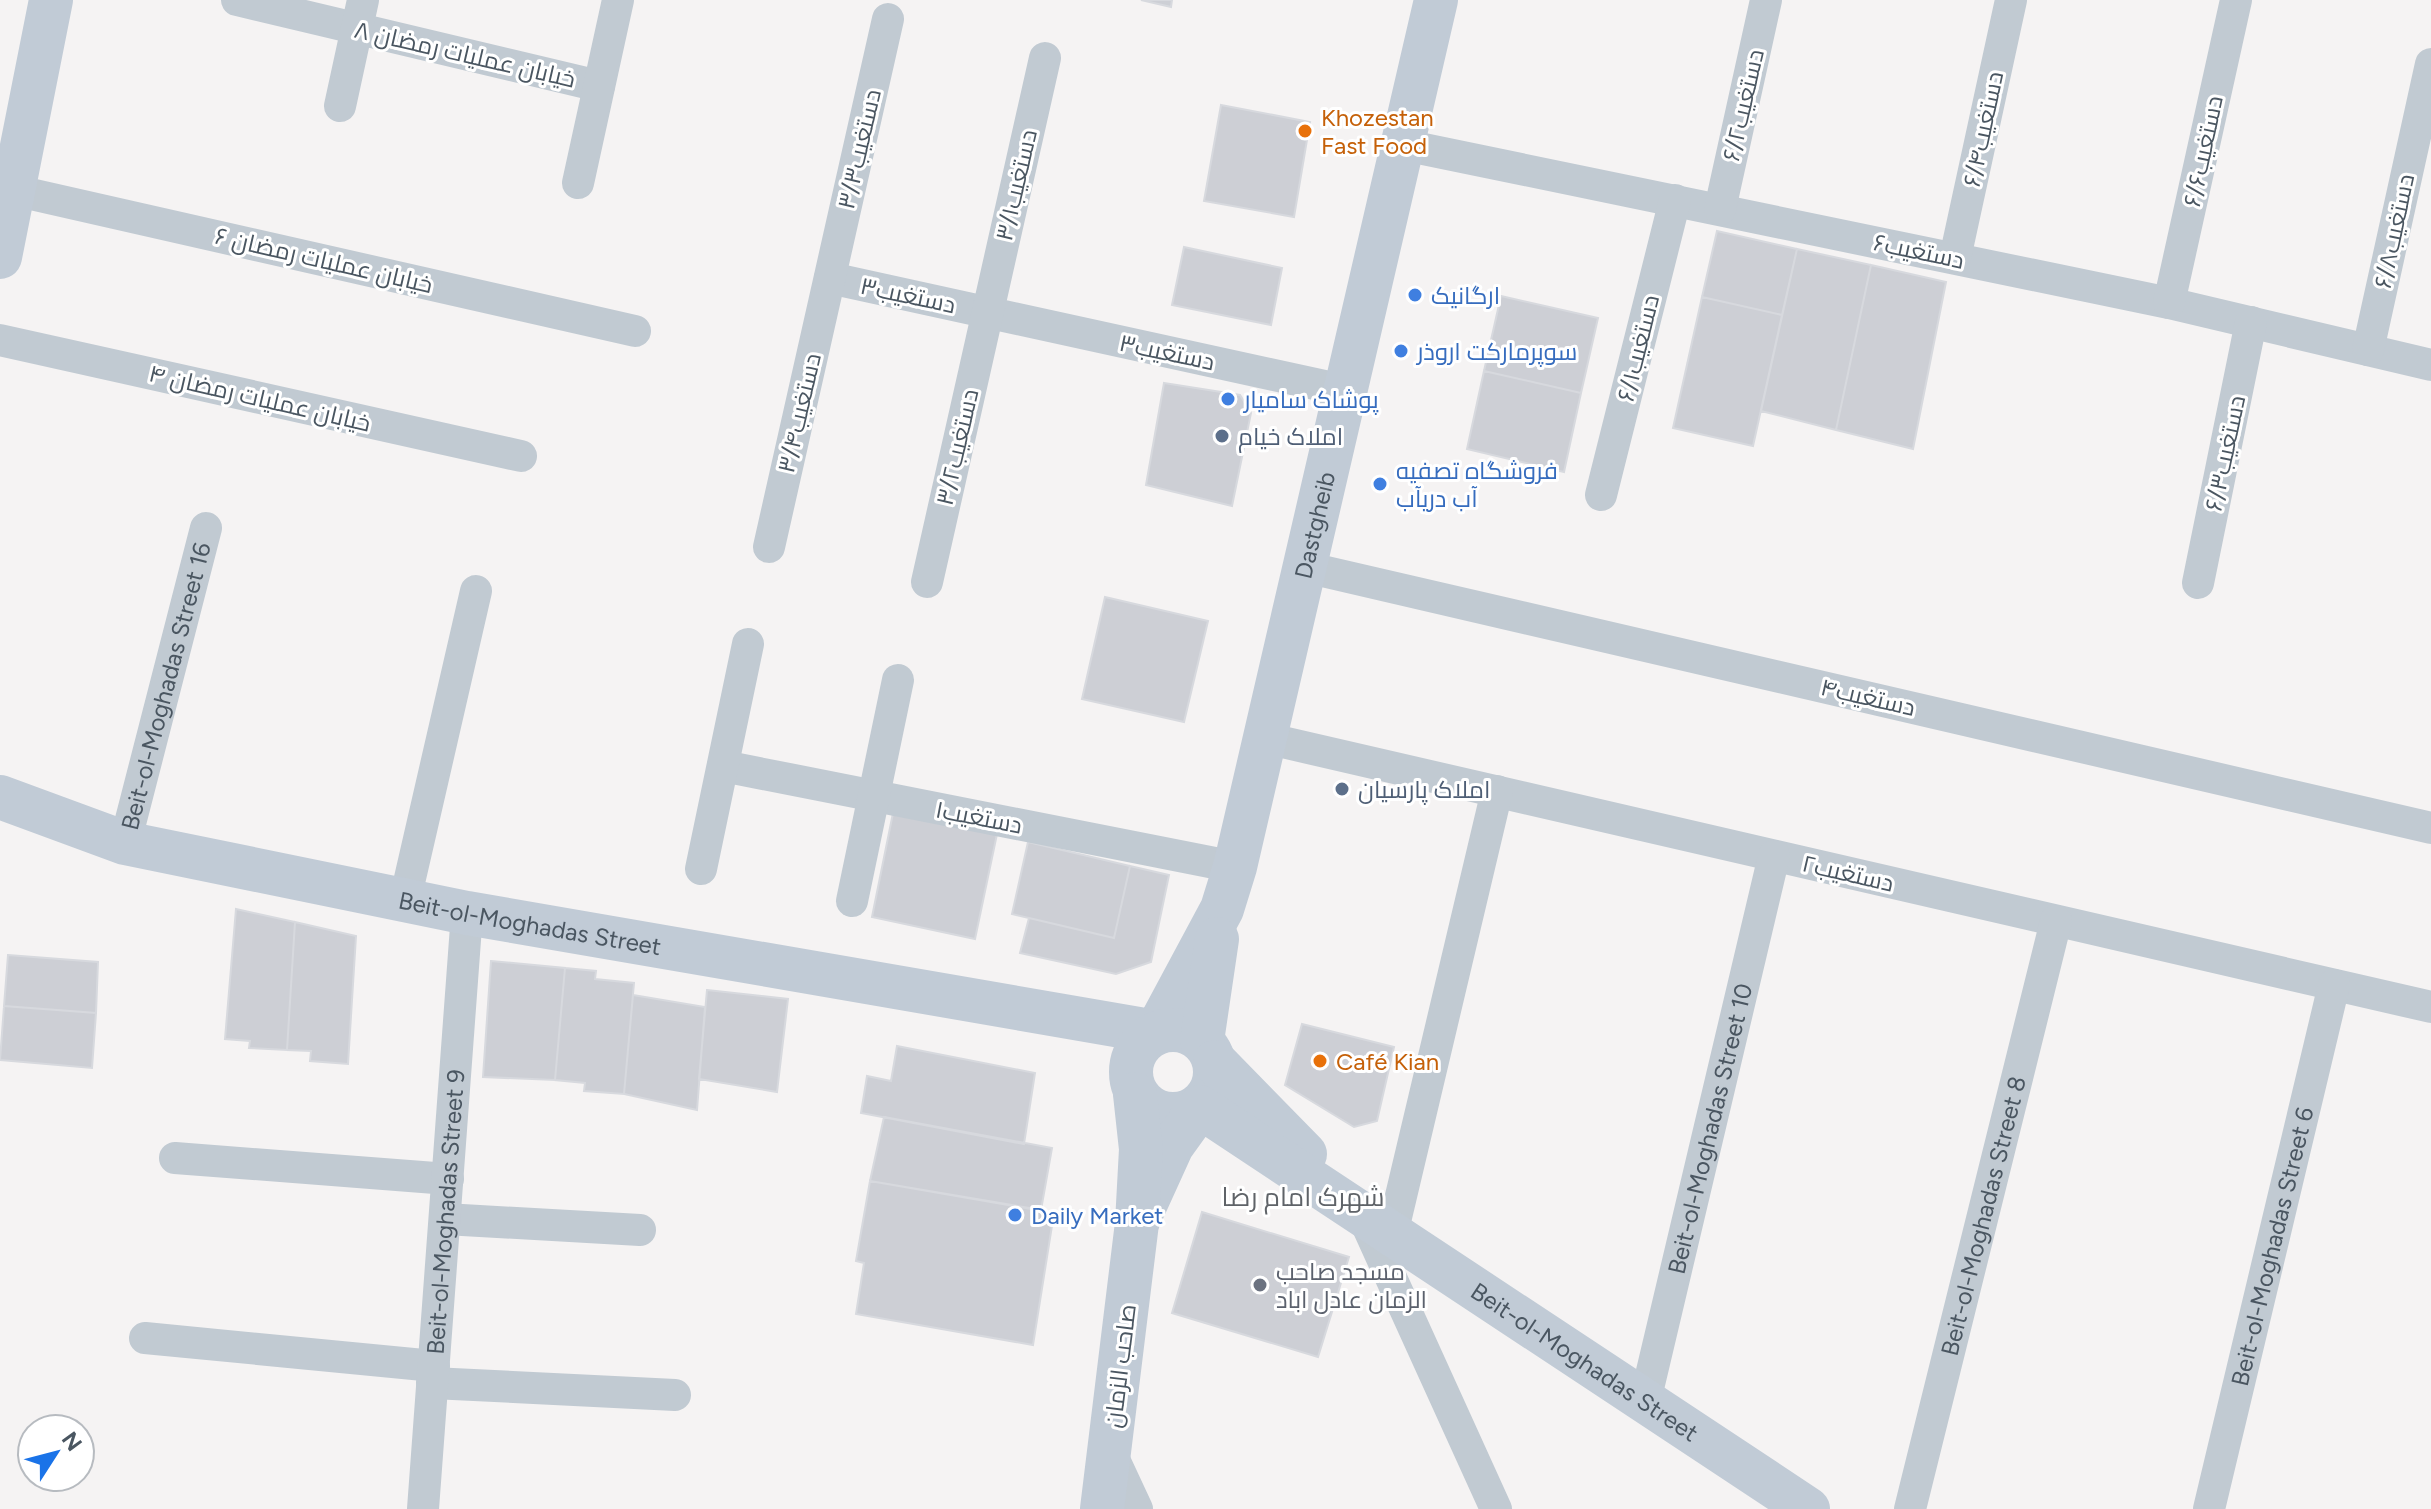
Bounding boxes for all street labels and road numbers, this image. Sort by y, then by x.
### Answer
street label: خیابان عملیات رمضان ۸ [352,14,578,94]
street label: دستغیب۶/۲ [1716,46,1770,164]
street label: دستغیب۶/۴ [1957,69,2009,189]
street label: ۳/۳دستغیب [831,86,887,212]
street label: دستغیب۶/۶ [2177,93,2229,209]
street label: ۳/۱دستغیب [989,126,1043,244]
street label: دستغیب۶/۸ [2368,171,2420,291]
street label: خیابان عملیات رمضان ۶ [212,221,436,299]
street label: دستغیب۶ [1871,227,1967,275]
street label: ۳دستغیب [858,271,958,319]
street label: دستغیب۶/۱ [1611,292,1665,404]
street label: دستغیب۳ [1117,328,1217,376]
street label: ۳/۴دستغیب [771,350,827,476]
street label: خیابان عملیات رمضان ۴ [146,358,374,438]
street label: ۳/۲دستغیب [930,386,984,508]
street label: دستغیب۶/۳ [2199,393,2251,513]
street label: Dastgheib [1288,469,1341,582]
street label: Beit-ol-Moghadas Street 16 [114,539,216,833]
street label: دستغیب۴ [1818,672,1918,722]
street label: دستغیب۱ [933,794,1025,840]
street label: ۲دستغیب [1799,848,1897,898]
street label: Beit-ol-Moghadas Street [396,885,663,961]
street label: Beit-ol-Moghadas Street 10 [1661,980,1758,1277]
street label: Beit-ol-Moghadas Street 9 [420,1068,470,1355]
street label: Beit-ol-Moghadas Street 8 [1934,1073,2031,1359]
street label: Beit-ol-Moghadas Street 6 [2224,1104,2319,1389]
street label: Beit-ol-Moghadas Street [1466,1276,1704,1447]
street label: صاحب الزمان [1098,1303,1142,1429]

